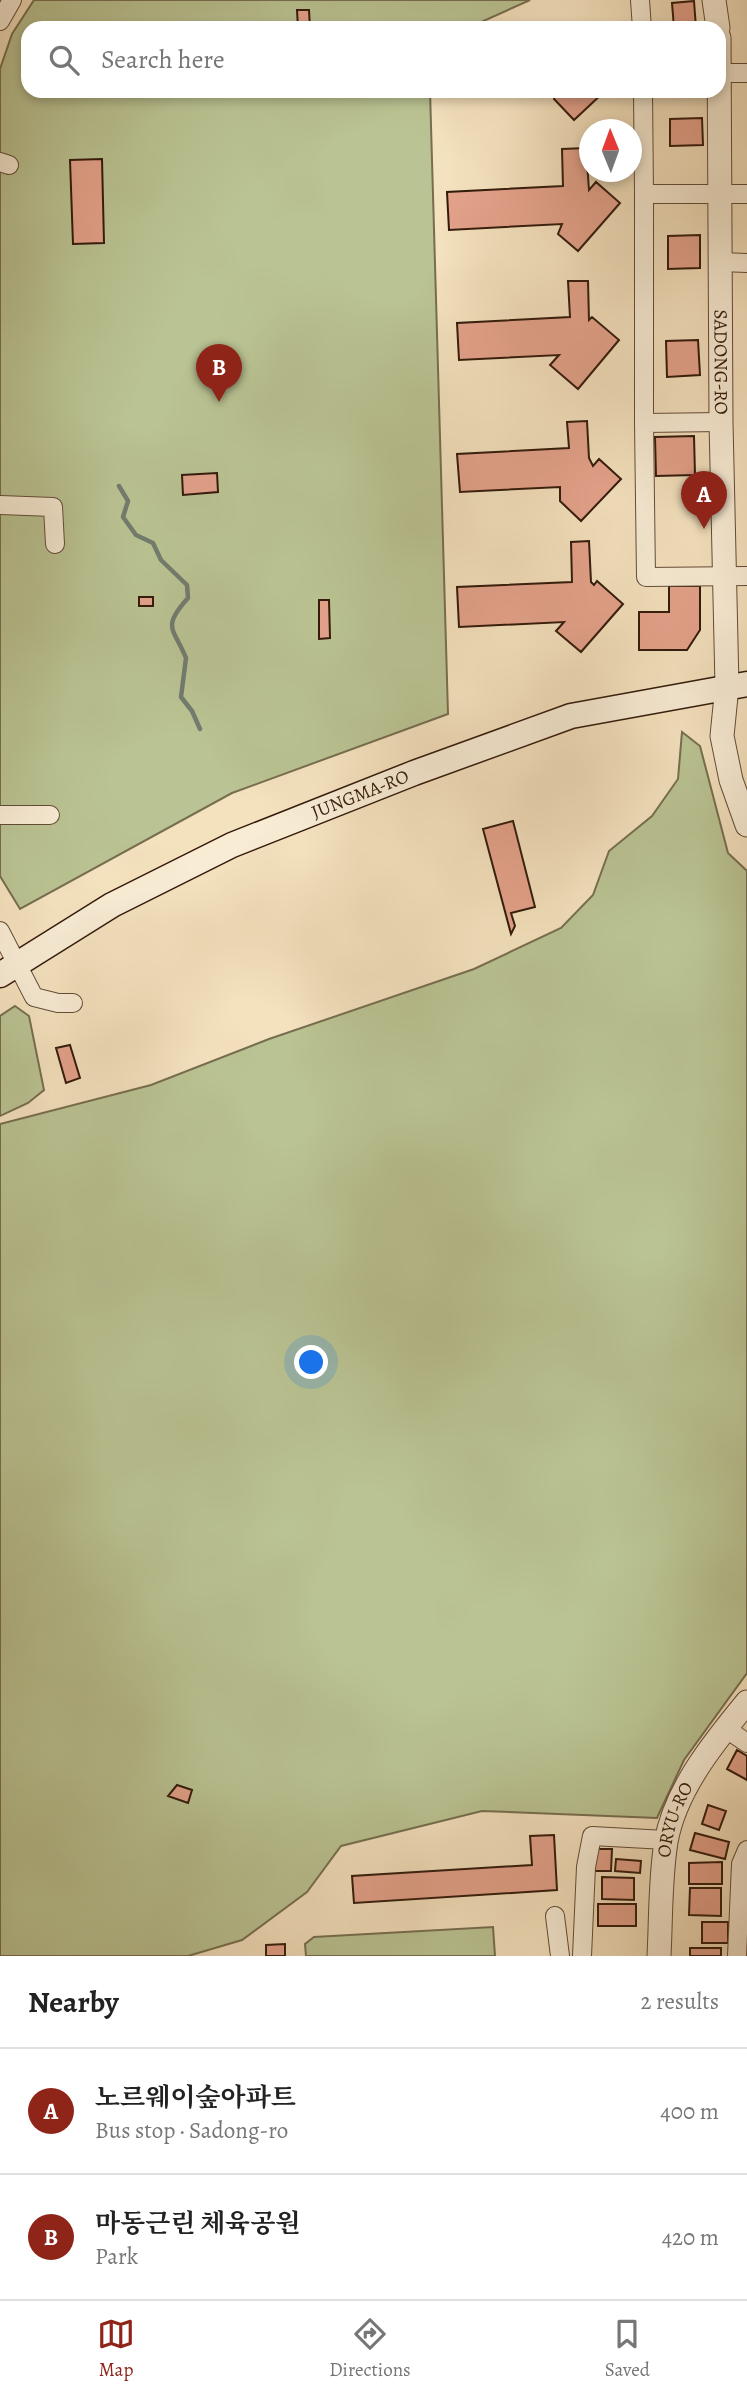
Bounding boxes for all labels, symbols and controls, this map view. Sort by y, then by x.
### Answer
search box [21,21,726,98]
icon: search [45,41,83,79]
text: Search here [101,42,225,77]
north arrow [579,119,642,182]
street label: SADONG-RO [707,309,734,415]
pin: B [196,344,242,402]
pin: A [681,471,727,529]
street label: JUNGMA-RO [307,763,413,825]
your location [294,1345,328,1379]
street label: ORYU-RO [651,1777,699,1859]
text: Nearby [28,1982,119,2022]
text: 2 results [641,1986,719,2017]
text: 노르웨이숲아파트 [95,2080,296,2115]
text: A [44,2096,58,2127]
text: 400 m [660,2096,719,2127]
text: Bus stop · Sadong-ro [95,2115,288,2146]
text: 마동근린 체육공원 [95,2206,300,2241]
text: B [44,2222,58,2253]
text: 420 m [662,2222,719,2253]
text: Park [95,2241,138,2272]
tab: Map [97,2315,135,2383]
tab: Directions [329,2315,411,2383]
tab: Saved [605,2315,650,2383]

